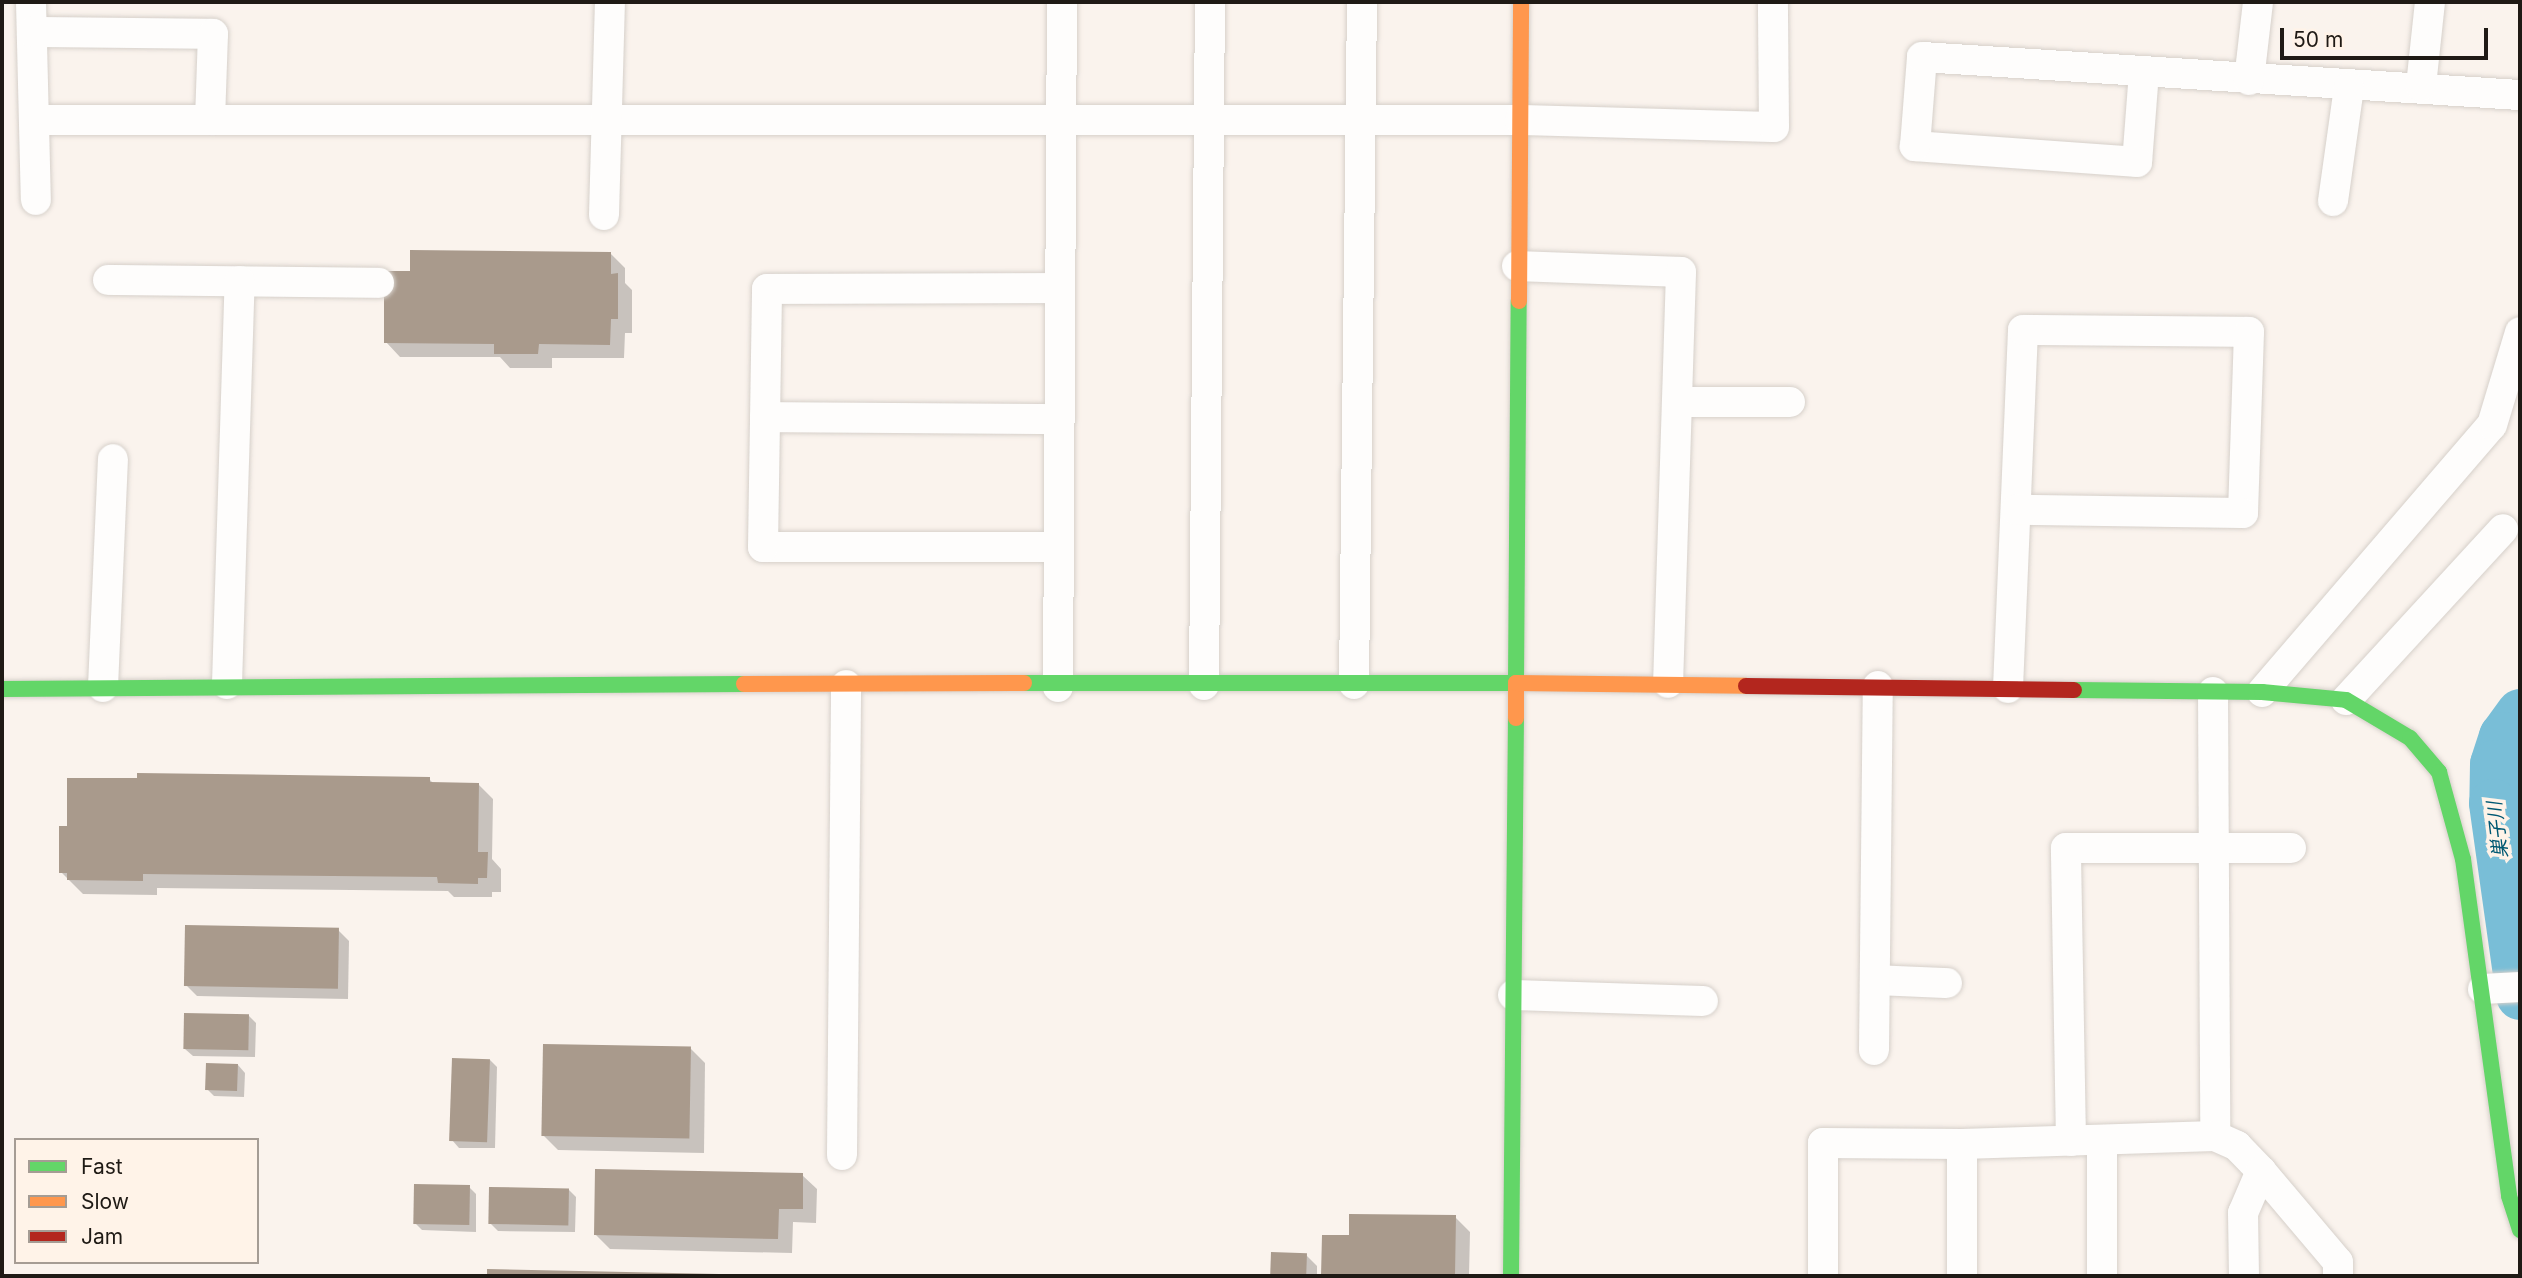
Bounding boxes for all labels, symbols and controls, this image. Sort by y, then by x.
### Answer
scale bar [2284,14,2492,58]
text: 50 m [2293,27,2343,52]
water label: 巣子川 [2483,800,2513,860]
legend [14,1138,259,1264]
text: Fast [81,1154,123,1179]
text: Slow [81,1189,129,1214]
text: Jam [81,1224,123,1249]

